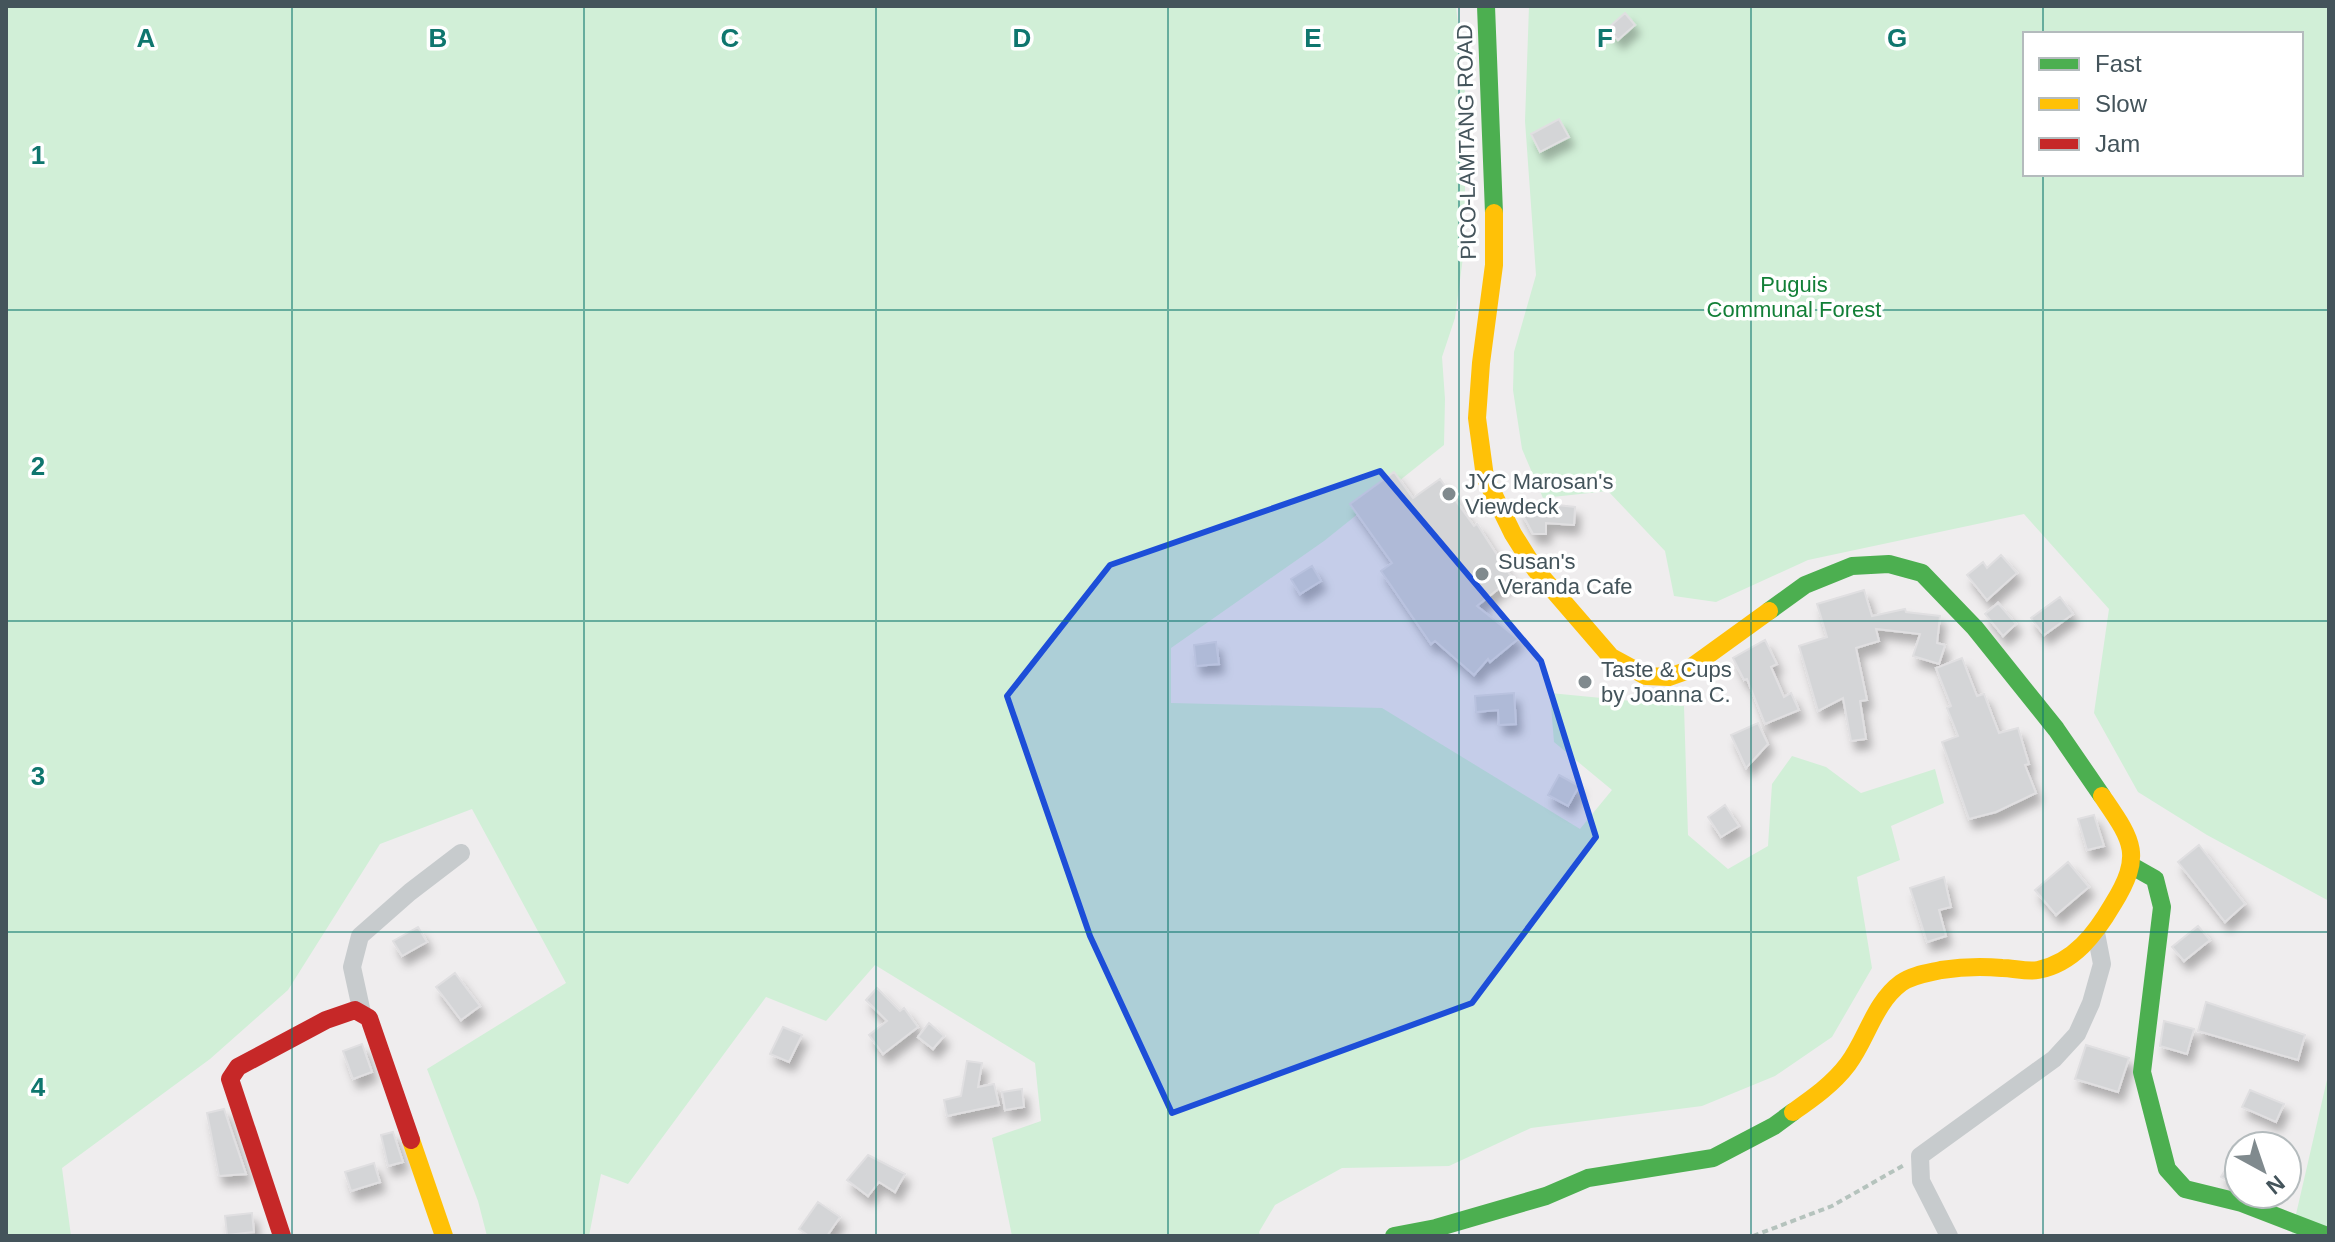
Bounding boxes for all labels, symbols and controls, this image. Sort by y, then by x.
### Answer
text: A [137,23,156,53]
text: B [429,23,447,53]
text: C [721,23,740,53]
text: D [1013,23,1031,53]
text: E [1304,23,1322,53]
text: F [1597,23,1613,53]
text: G [1887,23,1907,53]
street label: PICO-LAMTANG ROAD [1452,24,1481,260]
legend [2023,32,2303,176]
text: Fast [2095,50,2142,77]
text: Slow [2095,90,2148,117]
text: Jam [2095,130,2140,157]
text: 1 [31,140,45,170]
park label: Puguis Communal Forest [1707,272,1881,322]
text: 2 [31,451,45,481]
place label: JYC Marosan's Viewdeck [1465,469,1613,519]
marker: JYC Marosan's Viewdeck [1440,485,1458,503]
place label: Susan's Veranda Cafe [1498,549,1633,599]
marker: Susan's Veranda Cafe [1473,565,1491,583]
place label: Taste & Cups by Joanna C. [1601,657,1732,707]
marker: Taste & Cups by Joanna C. [1576,673,1594,691]
text: 3 [31,761,45,791]
text: 4 [31,1072,46,1102]
north arrow [2223,1130,2303,1210]
text: N [2261,1170,2290,1200]

